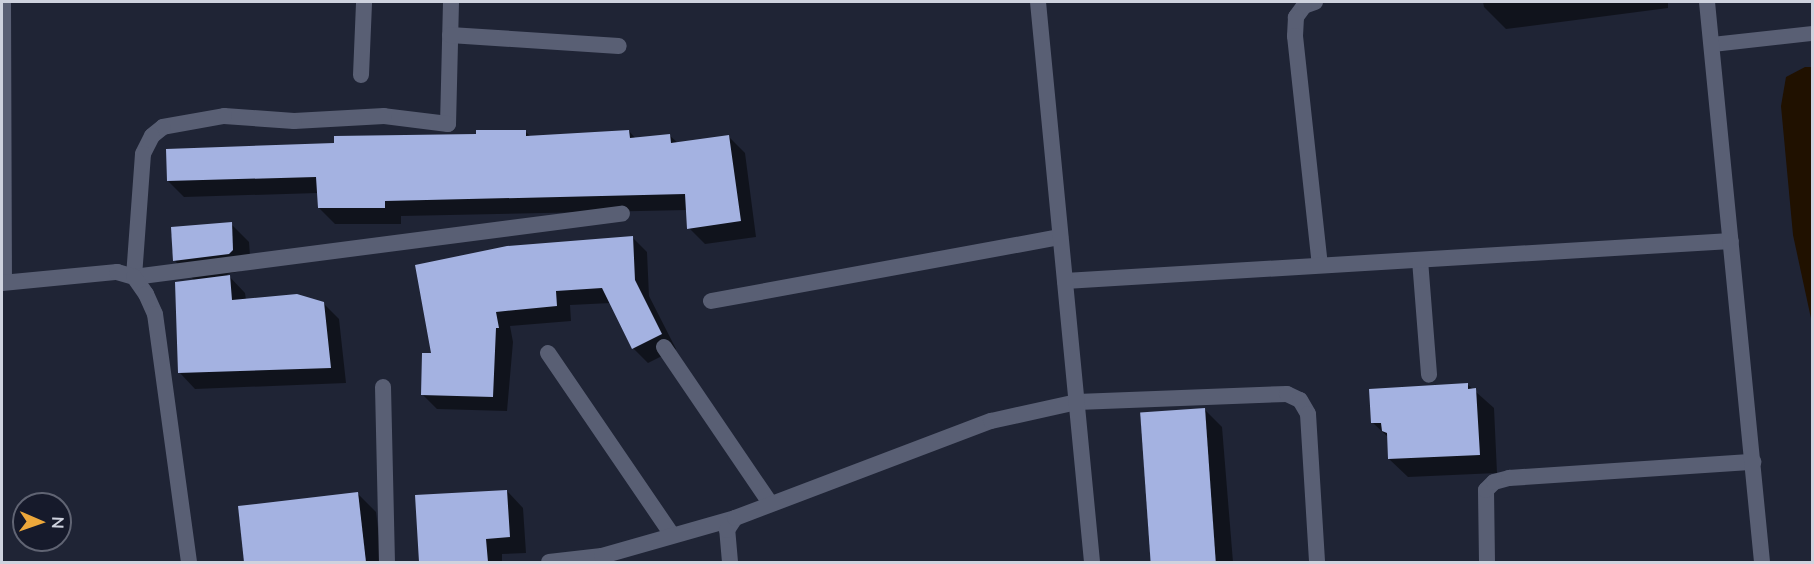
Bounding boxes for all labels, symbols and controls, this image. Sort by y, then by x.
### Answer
north arrow [12,492,72,552]
text: N [49,516,68,529]

